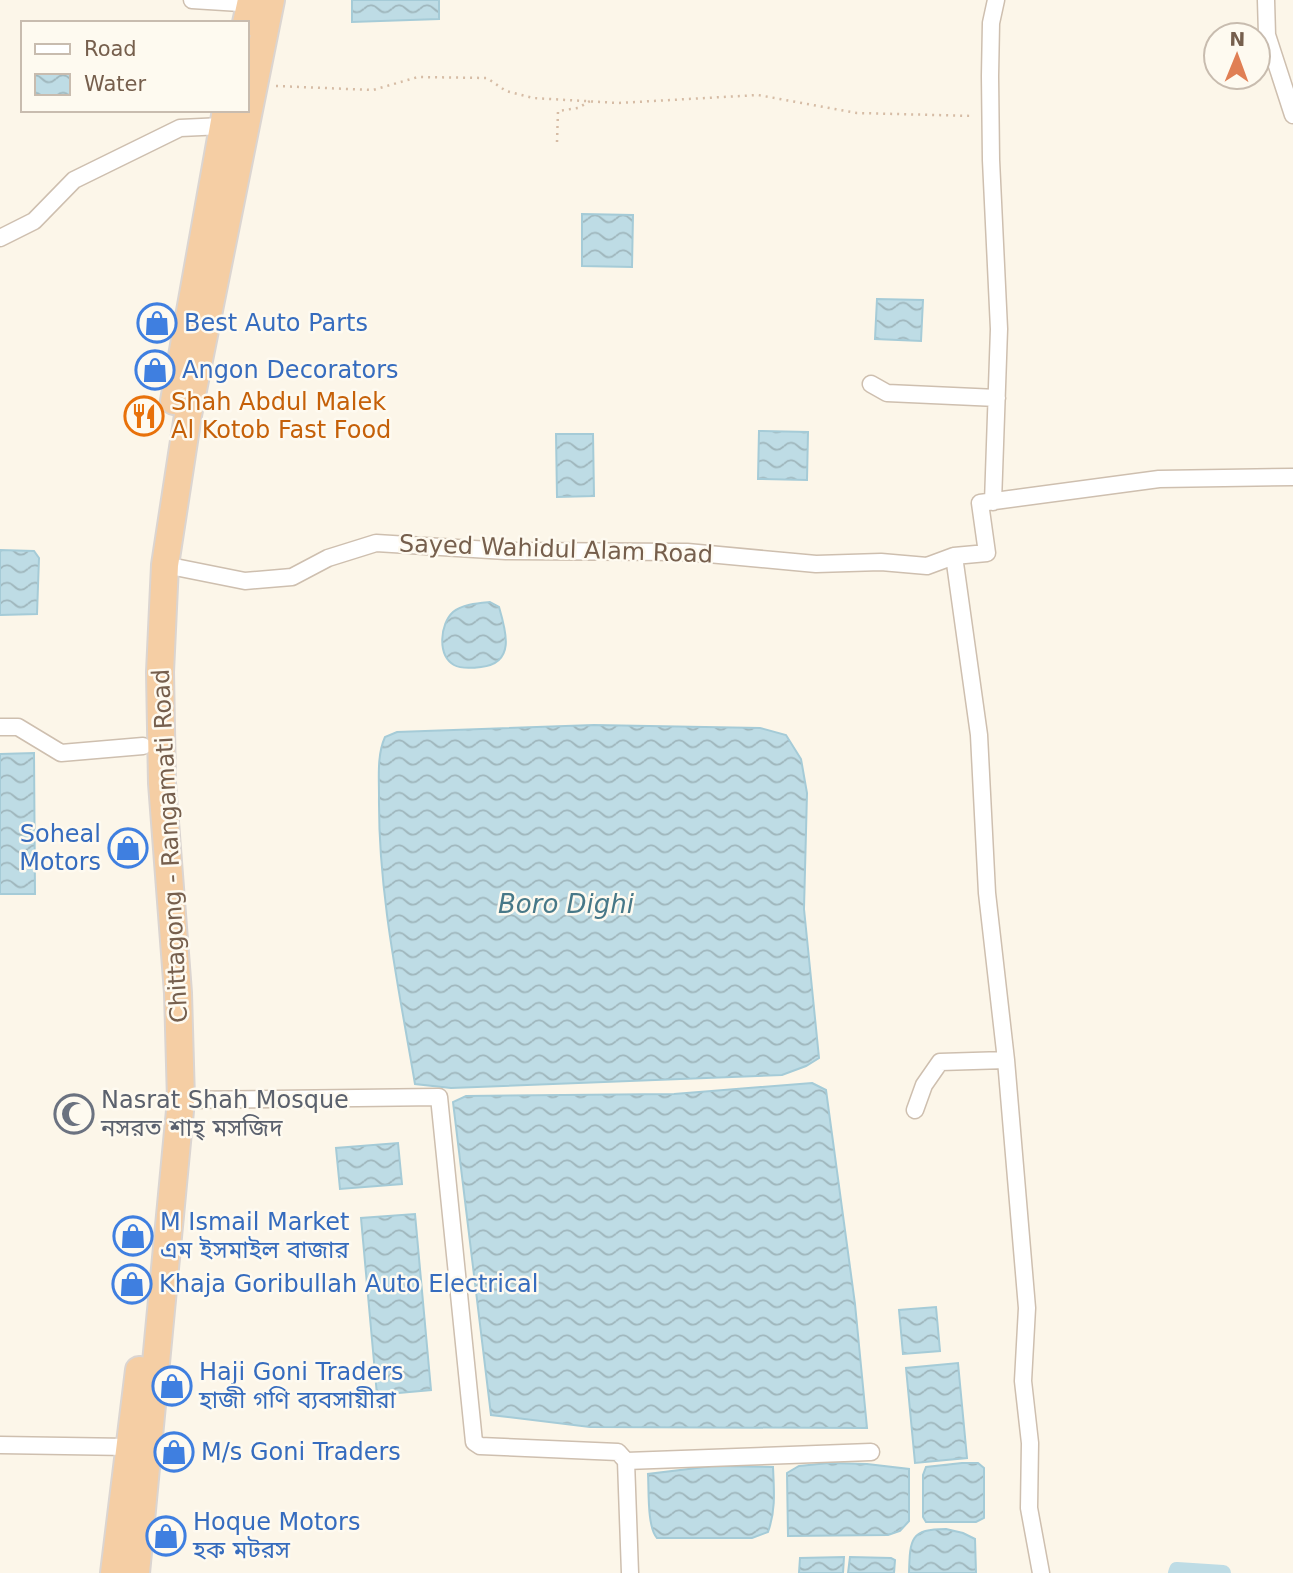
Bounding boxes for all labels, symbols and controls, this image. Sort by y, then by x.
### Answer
legend [21,21,248,112]
north arrow [1202,21,1272,91]
text: N [1229,28,1245,50]
text: Road [84,37,137,61]
text: Water [84,72,146,96]
shop icon: Best Auto Parts [136,302,178,344]
place label: Best Auto Parts [184,309,368,337]
shop icon: Angon Decorators [134,349,176,391]
place label: Angon Decorators [182,356,399,384]
place label: Shah Abdul Malek Al Kotob Fast Food [171,388,391,444]
restaurant icon: Shah Abdul Malek Al Kotob Fast Food [123,395,165,437]
street label: Sayed Wahidul Alam Road [398,530,714,568]
street label: Chittagong - Rangamati Road [147,668,193,1024]
place label: Soheal Motors [19,820,101,876]
shop icon: Soheal Motors [107,827,149,869]
water label: Boro Dighi [498,889,635,919]
place label: Nasrat Shah Mosque নসরত শাহ্‌ মসজিদ [100,1086,349,1142]
mosque icon: Nasrat Shah Mosque নসরত শাহ্‌ মসজিদ [53,1093,95,1135]
place label: M Ismail Market এম ইসমাইল বাজার [160,1208,349,1264]
shop icon: M Ismail Market এম ইসমাইল বাজার [112,1215,154,1257]
shop icon: Khaja Goribullah Auto Electrical [111,1263,153,1305]
place label: Khaja Goribullah Auto Electrical [159,1270,538,1298]
place label: Haji Goni Traders হাজী গণি ব্যবসায়ীরা [198,1358,404,1414]
shop icon: Haji Goni Traders হাজী গণি ব্যবসায়ীরা [151,1365,193,1407]
shop icon: M/s Goni Traders [153,1431,195,1473]
place label: M/s Goni Traders [201,1438,401,1466]
place label: Hoque Motors হক মটরস [192,1508,360,1564]
shop icon: Hoque Motors হক মটরস [145,1515,187,1557]

